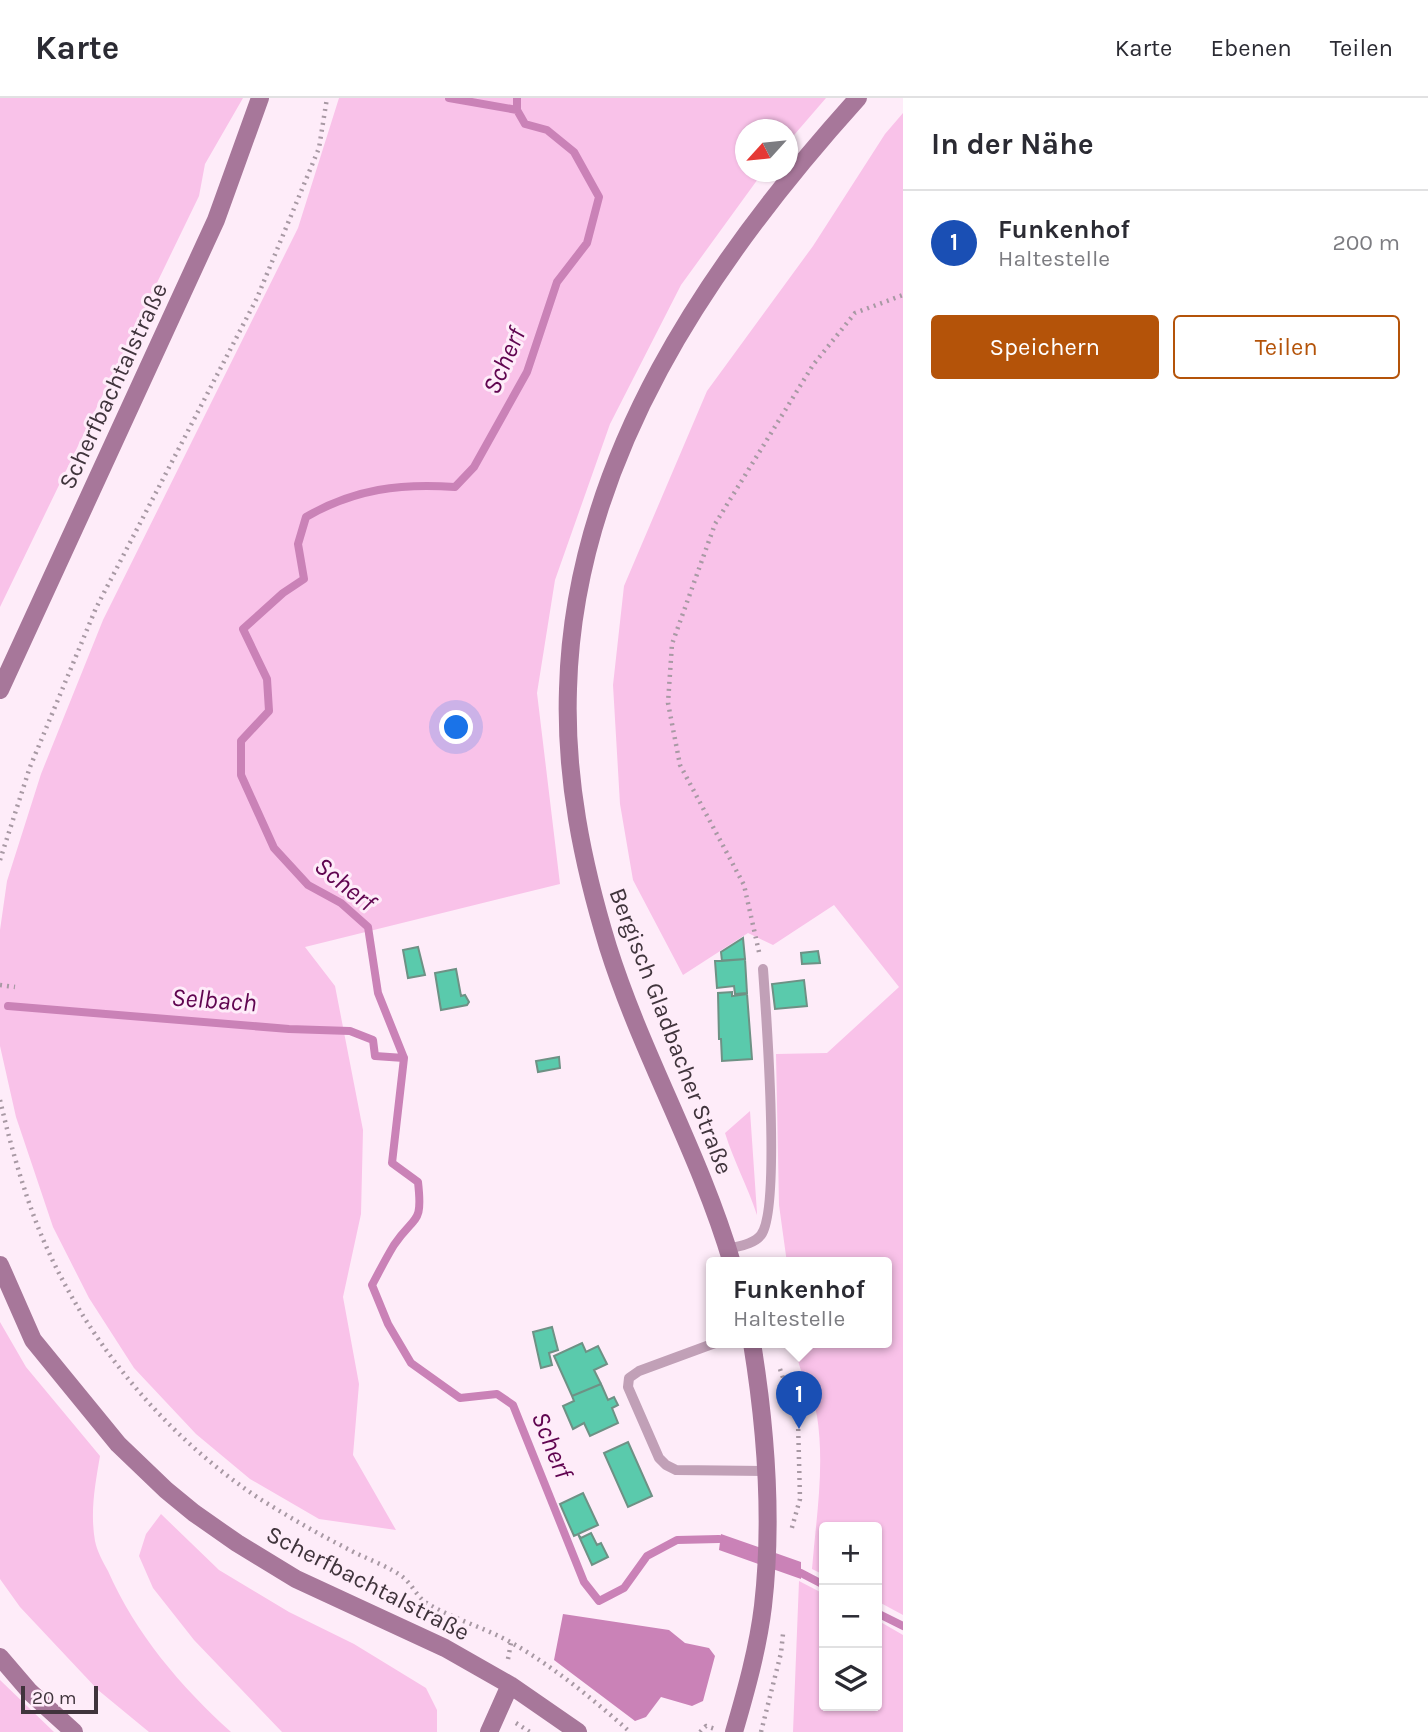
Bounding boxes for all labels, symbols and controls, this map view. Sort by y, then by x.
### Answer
text: Karte [35,29,119,67]
text: Karte [1115,34,1172,62]
text: Ebenen [1210,34,1292,62]
text: Teilen [1330,34,1393,62]
north arrow [735,119,798,182]
text: In der Nähe [931,126,1094,162]
text: Funkenhof [998,214,1130,245]
text: 1 [950,229,958,256]
text: 200 m [1332,229,1400,256]
text: Haltestelle [998,245,1110,272]
street label: Scherfbachtalstraße [53,278,173,494]
button: Speichern [931,315,1159,379]
button: Teilen [1173,315,1400,379]
water label: Scherf [476,321,533,399]
your location [439,710,473,744]
water label: Scherf [308,850,383,919]
street label: Bergisch Gladbacher Straße [603,884,739,1178]
water label: Selbach [170,982,258,1018]
popup [706,1257,892,1348]
text: Funkenhof [733,1274,865,1305]
text: Haltestelle [733,1305,845,1332]
pin: 1 [776,1371,822,1429]
water label: Scherf [525,1407,580,1485]
street label: Scherfbachtalstraße [262,1520,474,1646]
map controls [819,1522,882,1711]
button: + [819,1522,882,1585]
button: − [819,1585,882,1648]
button: layers [819,1648,882,1711]
scale bar [21,1683,98,1715]
text: 20 m [32,1687,77,1709]

